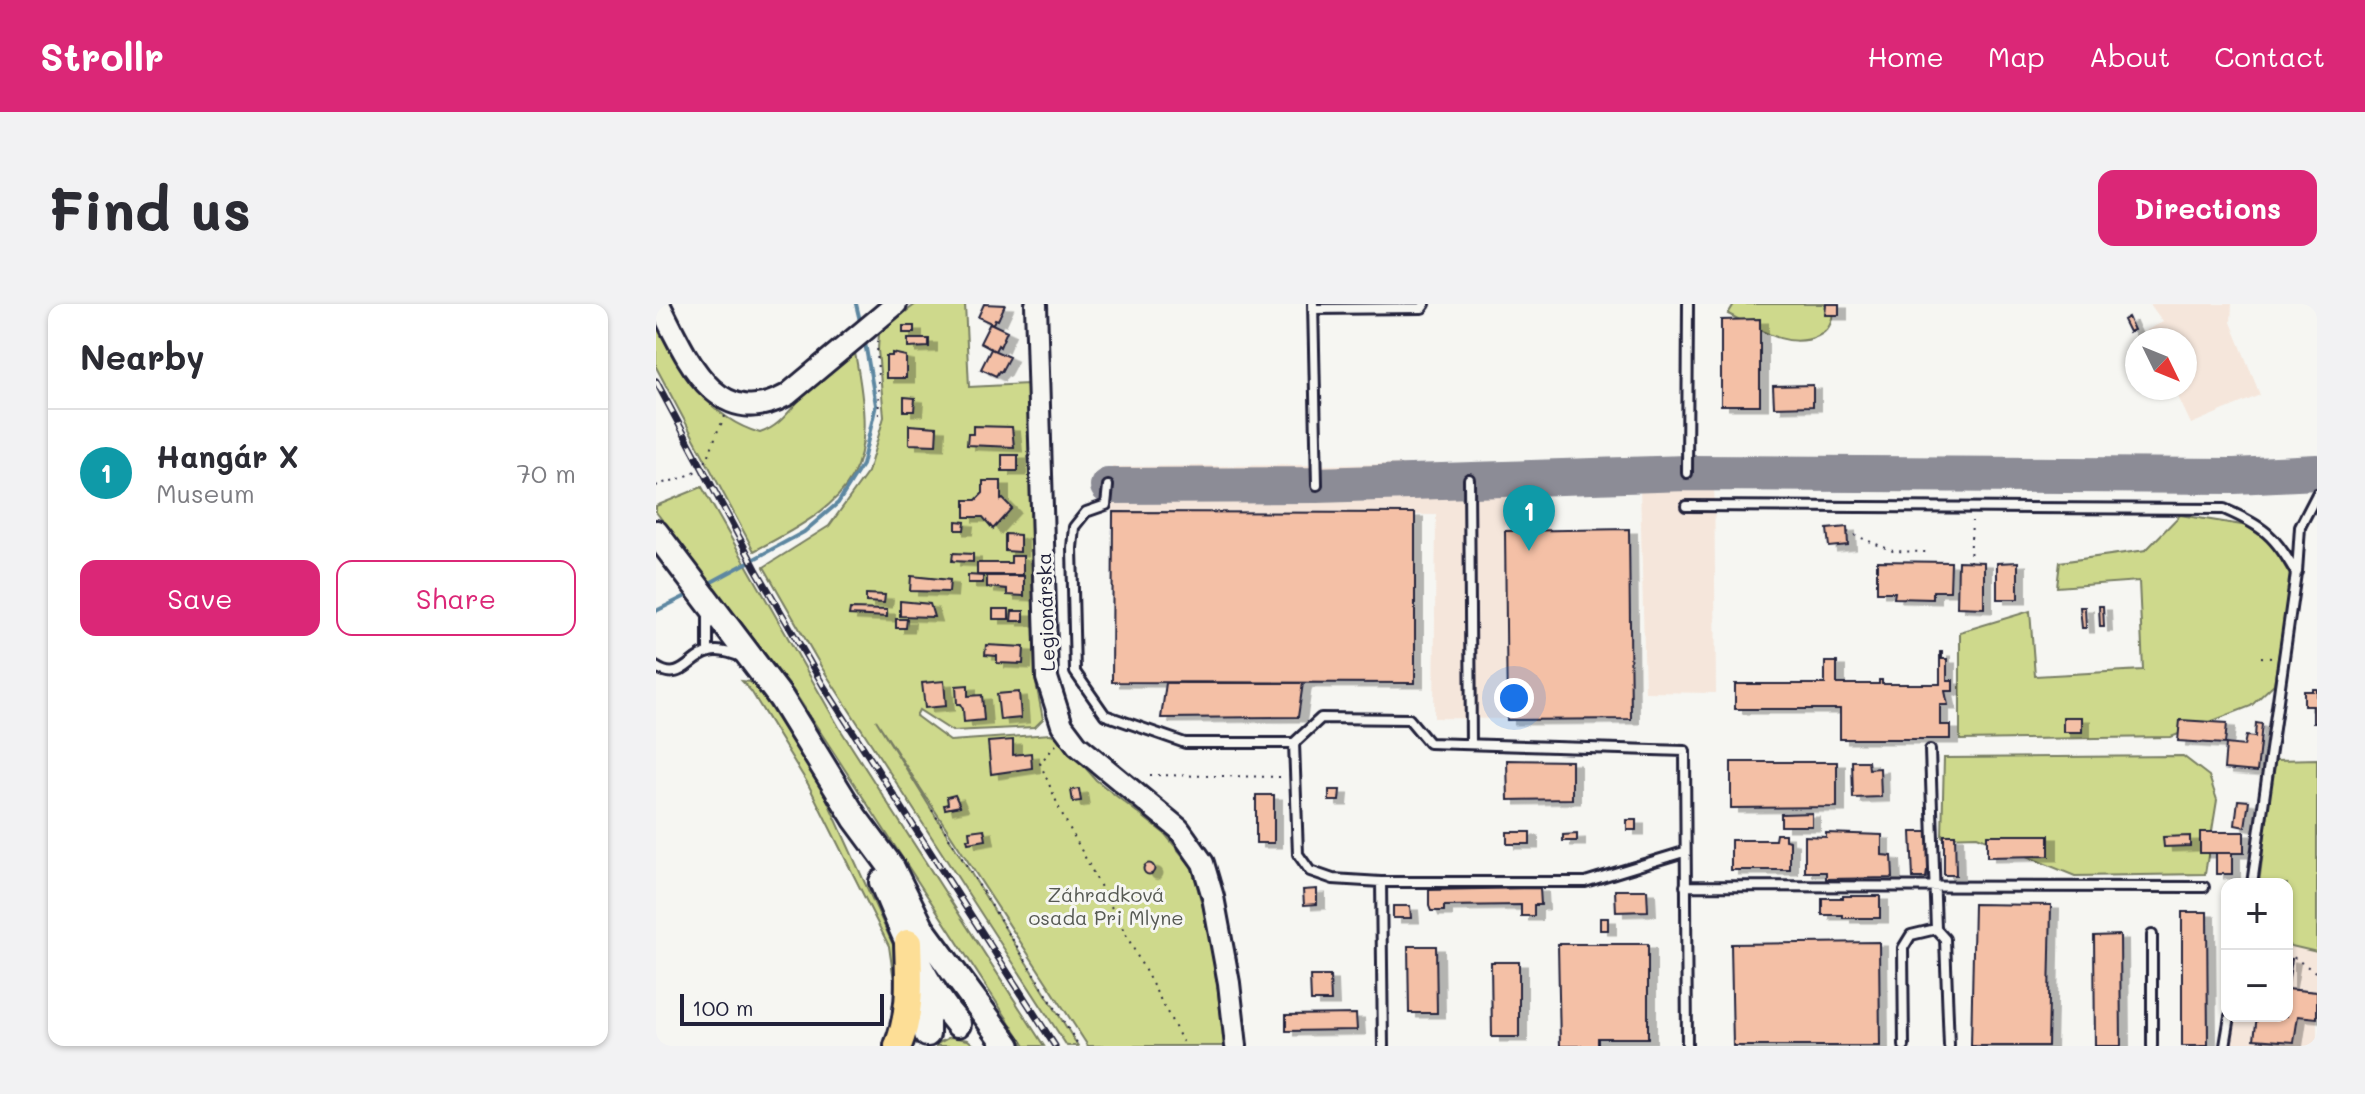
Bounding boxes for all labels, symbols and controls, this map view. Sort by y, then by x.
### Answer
text: Strollr [40,31,164,81]
text: Home [1868,38,1944,74]
text: Map [1988,38,2045,74]
text: About [2089,38,2170,74]
text: Contact [2214,38,2325,74]
button: Directions [2098,170,2317,246]
text: Find us [48,172,251,245]
north arrow [2125,328,2197,400]
text: Nearby [80,334,205,379]
text: Hangár X [156,436,299,476]
text: 1 [100,456,112,490]
text: 70 m [516,456,576,490]
text: Museum [156,476,255,510]
pin: 1 [1503,485,1555,551]
street label: Legionárska [1030,552,1060,672]
button: Save [80,560,320,636]
button: Share [336,560,576,636]
your location [1494,678,1534,718]
map controls [2221,878,2293,1022]
button: + [2221,878,2293,950]
park label: Záhradková osada Pri Mlyne [1028,881,1184,930]
button: − [2221,950,2293,1022]
scale bar [680,990,884,1026]
text: 100 m [692,993,754,1022]

